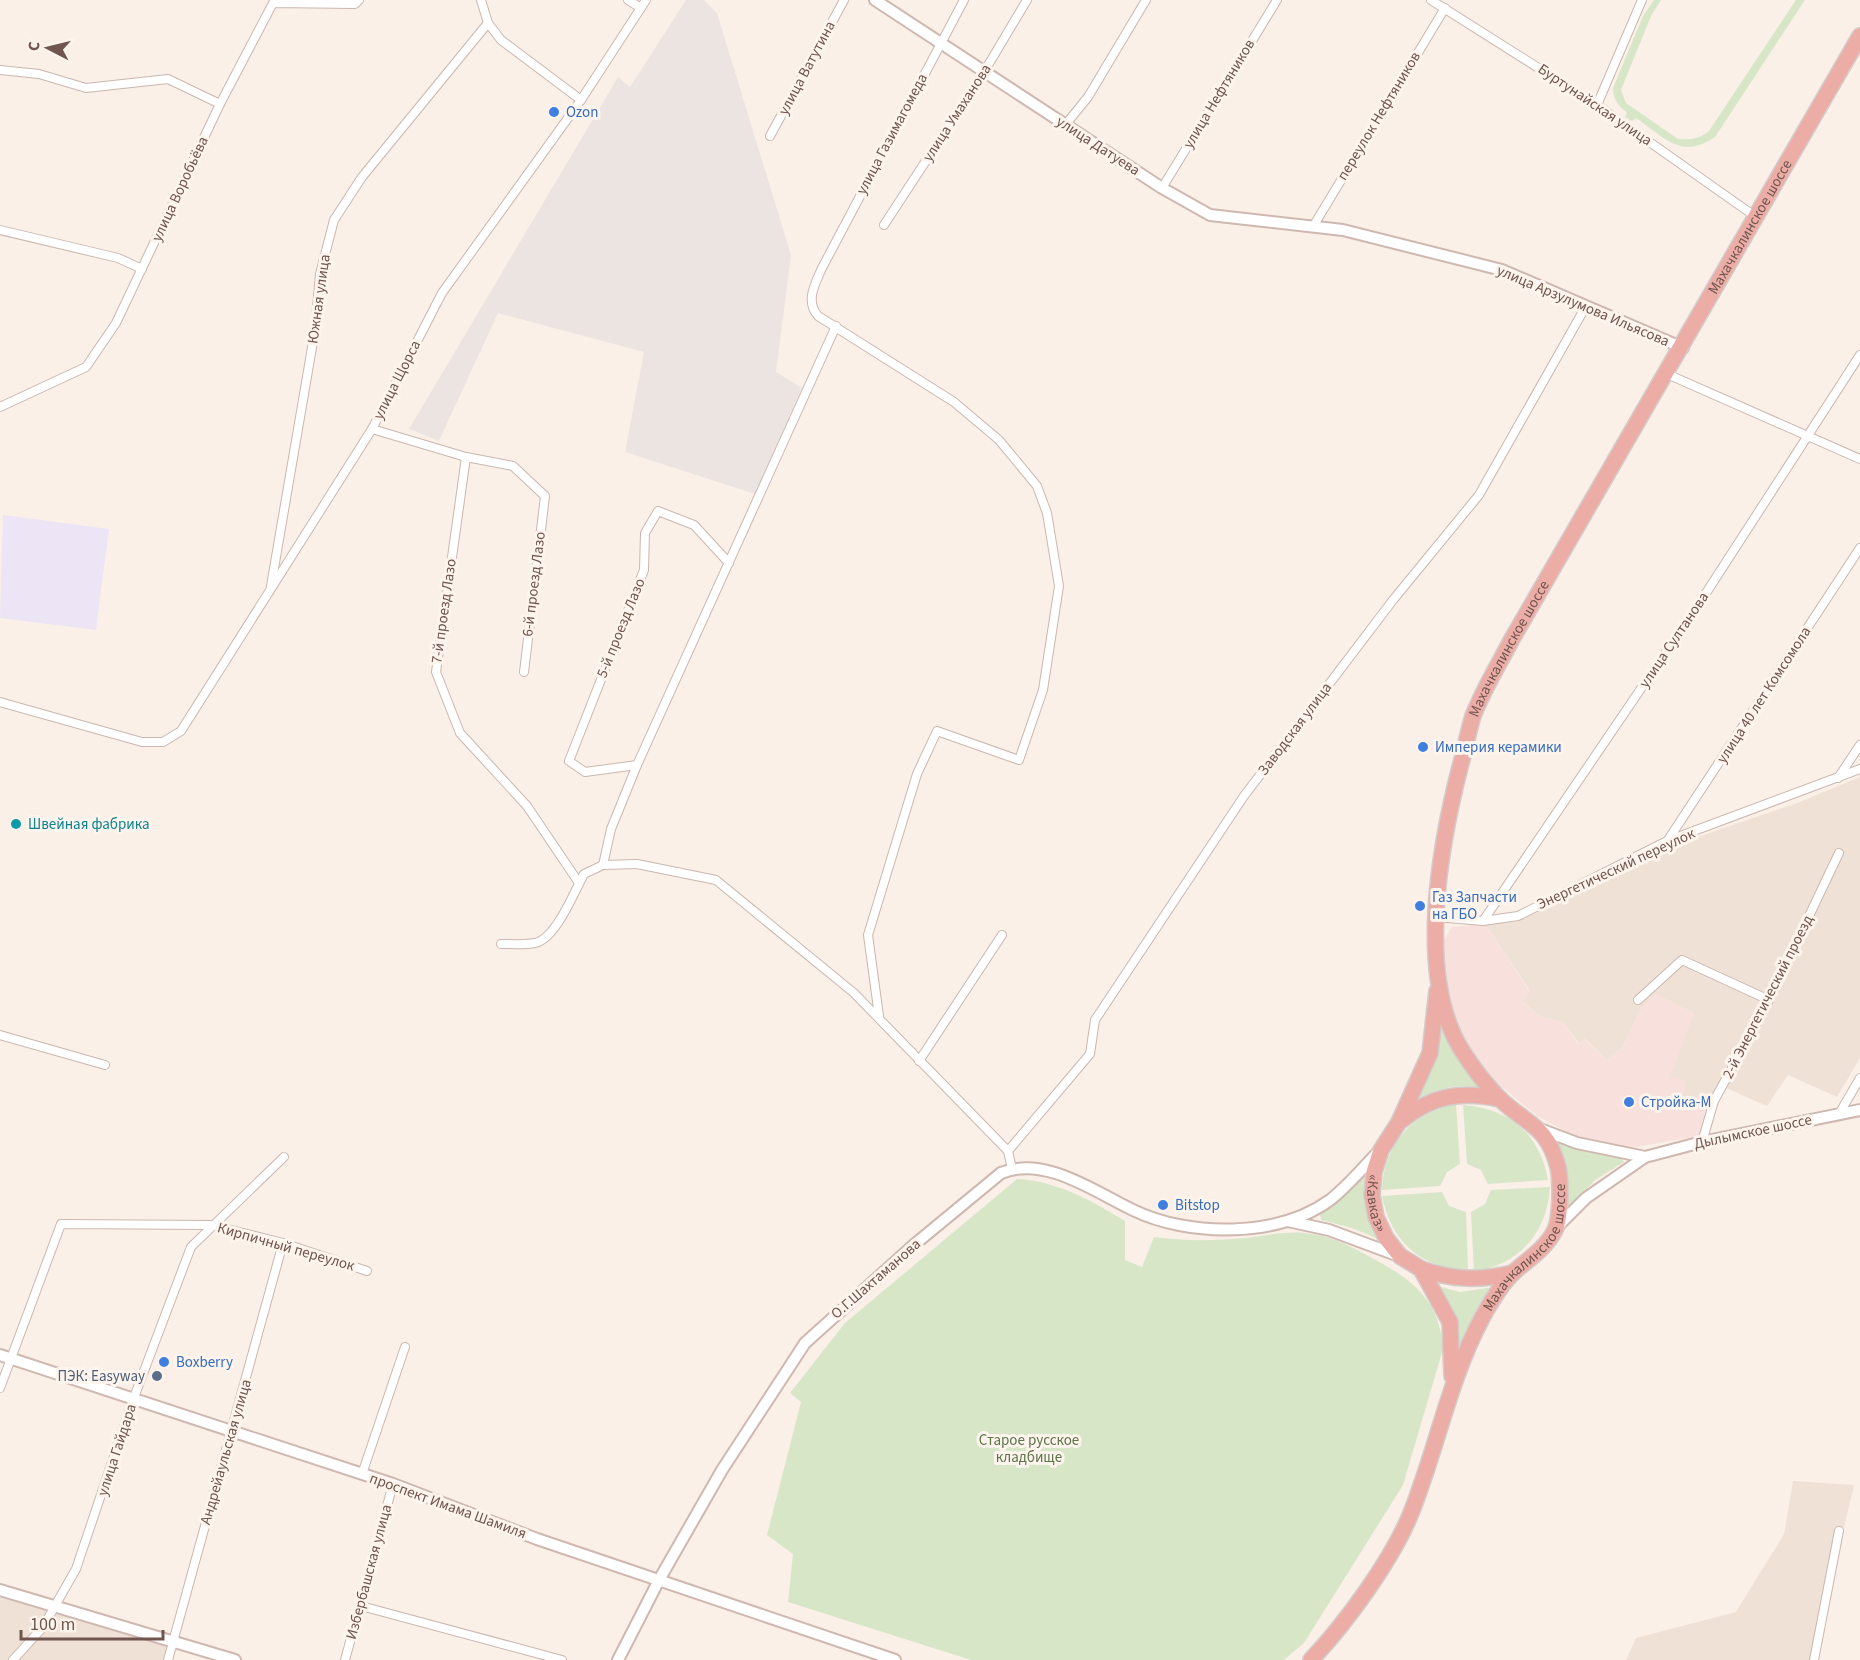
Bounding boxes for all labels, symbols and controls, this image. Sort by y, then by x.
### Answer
street label: улица Ватутина [773,17,841,119]
north arrow [18,18,78,78]
street label: улица Нефтяников [1178,35,1260,153]
text: С [23,40,46,52]
street label: переулок Нефтяников [1332,47,1426,184]
street label: Буртунайская улица [1534,59,1656,151]
street label: улица Умаханова [918,60,996,166]
street label: улица Газимагомеда [851,70,933,198]
place label: Ozon [566,102,598,123]
marker: Ozon [547,105,561,119]
street label: улица Датуева [1052,111,1144,181]
street label: улица Воробьёва [146,133,214,245]
street label: Махачкалинское шоссе [1703,155,1797,298]
street label: Южная улица [302,253,336,345]
street label: улица Арзулумова Ильясова [1493,260,1673,352]
street label: улица Щорса [368,337,426,423]
street label: 6-й проезд Лазо [517,530,551,638]
street label: 7-й проезд Лазо [426,557,462,665]
street label: 5-й проезд Лазо [591,575,651,681]
street label: Махачкалинское шоссе [1463,576,1554,720]
street label: улица Султанова [1634,588,1714,692]
street label: улица 40 лет Комсомола [1712,622,1816,768]
street label: Заводская улица [1253,678,1337,780]
place label: Империя керамики [1435,737,1562,758]
marker: Империя керамики [1416,740,1430,754]
place label: Швейная фабрика [28,814,150,835]
marker: Швейная фабрика [9,817,23,831]
street label: Энергетический переулок [1533,823,1699,915]
place label: Газ Запчасти на ГБО [1432,887,1517,925]
marker: Газ Запчасти на ГБО [1413,899,1427,913]
street label: 2-й Энергетический проезд [1718,912,1818,1082]
place label: Стройка-М [1641,1092,1711,1113]
marker: Стройка-М [1622,1095,1636,1109]
street label: Дылымское шоссе [1692,1109,1814,1155]
street label: «Кавказ» [1361,1173,1392,1235]
street label: Махачкалинское шоссе [1477,1183,1570,1315]
place label: Bitstop [1175,1195,1220,1216]
marker: Bitstop [1156,1198,1170,1212]
street label: Кирпичный переулок [215,1217,358,1277]
street label: О.Г.Шахтаманова [826,1234,926,1324]
place label: Boxberry [176,1352,233,1373]
marker: Boxberry [157,1355,171,1369]
place label: ПЭК: Easyway [57,1366,145,1387]
marker: ПЭК: Easyway [150,1369,164,1383]
street label: Андрейаульская улица [195,1377,257,1527]
street label: улица Гайдара [92,1401,142,1499]
park label: Старое русское кладбище [979,1430,1079,1468]
street label: проспект Имама Шамиля [367,1468,529,1544]
street label: Избербашская улица [341,1502,397,1642]
scale bar [21,1603,164,1641]
text: 100 m [30,1612,75,1637]

